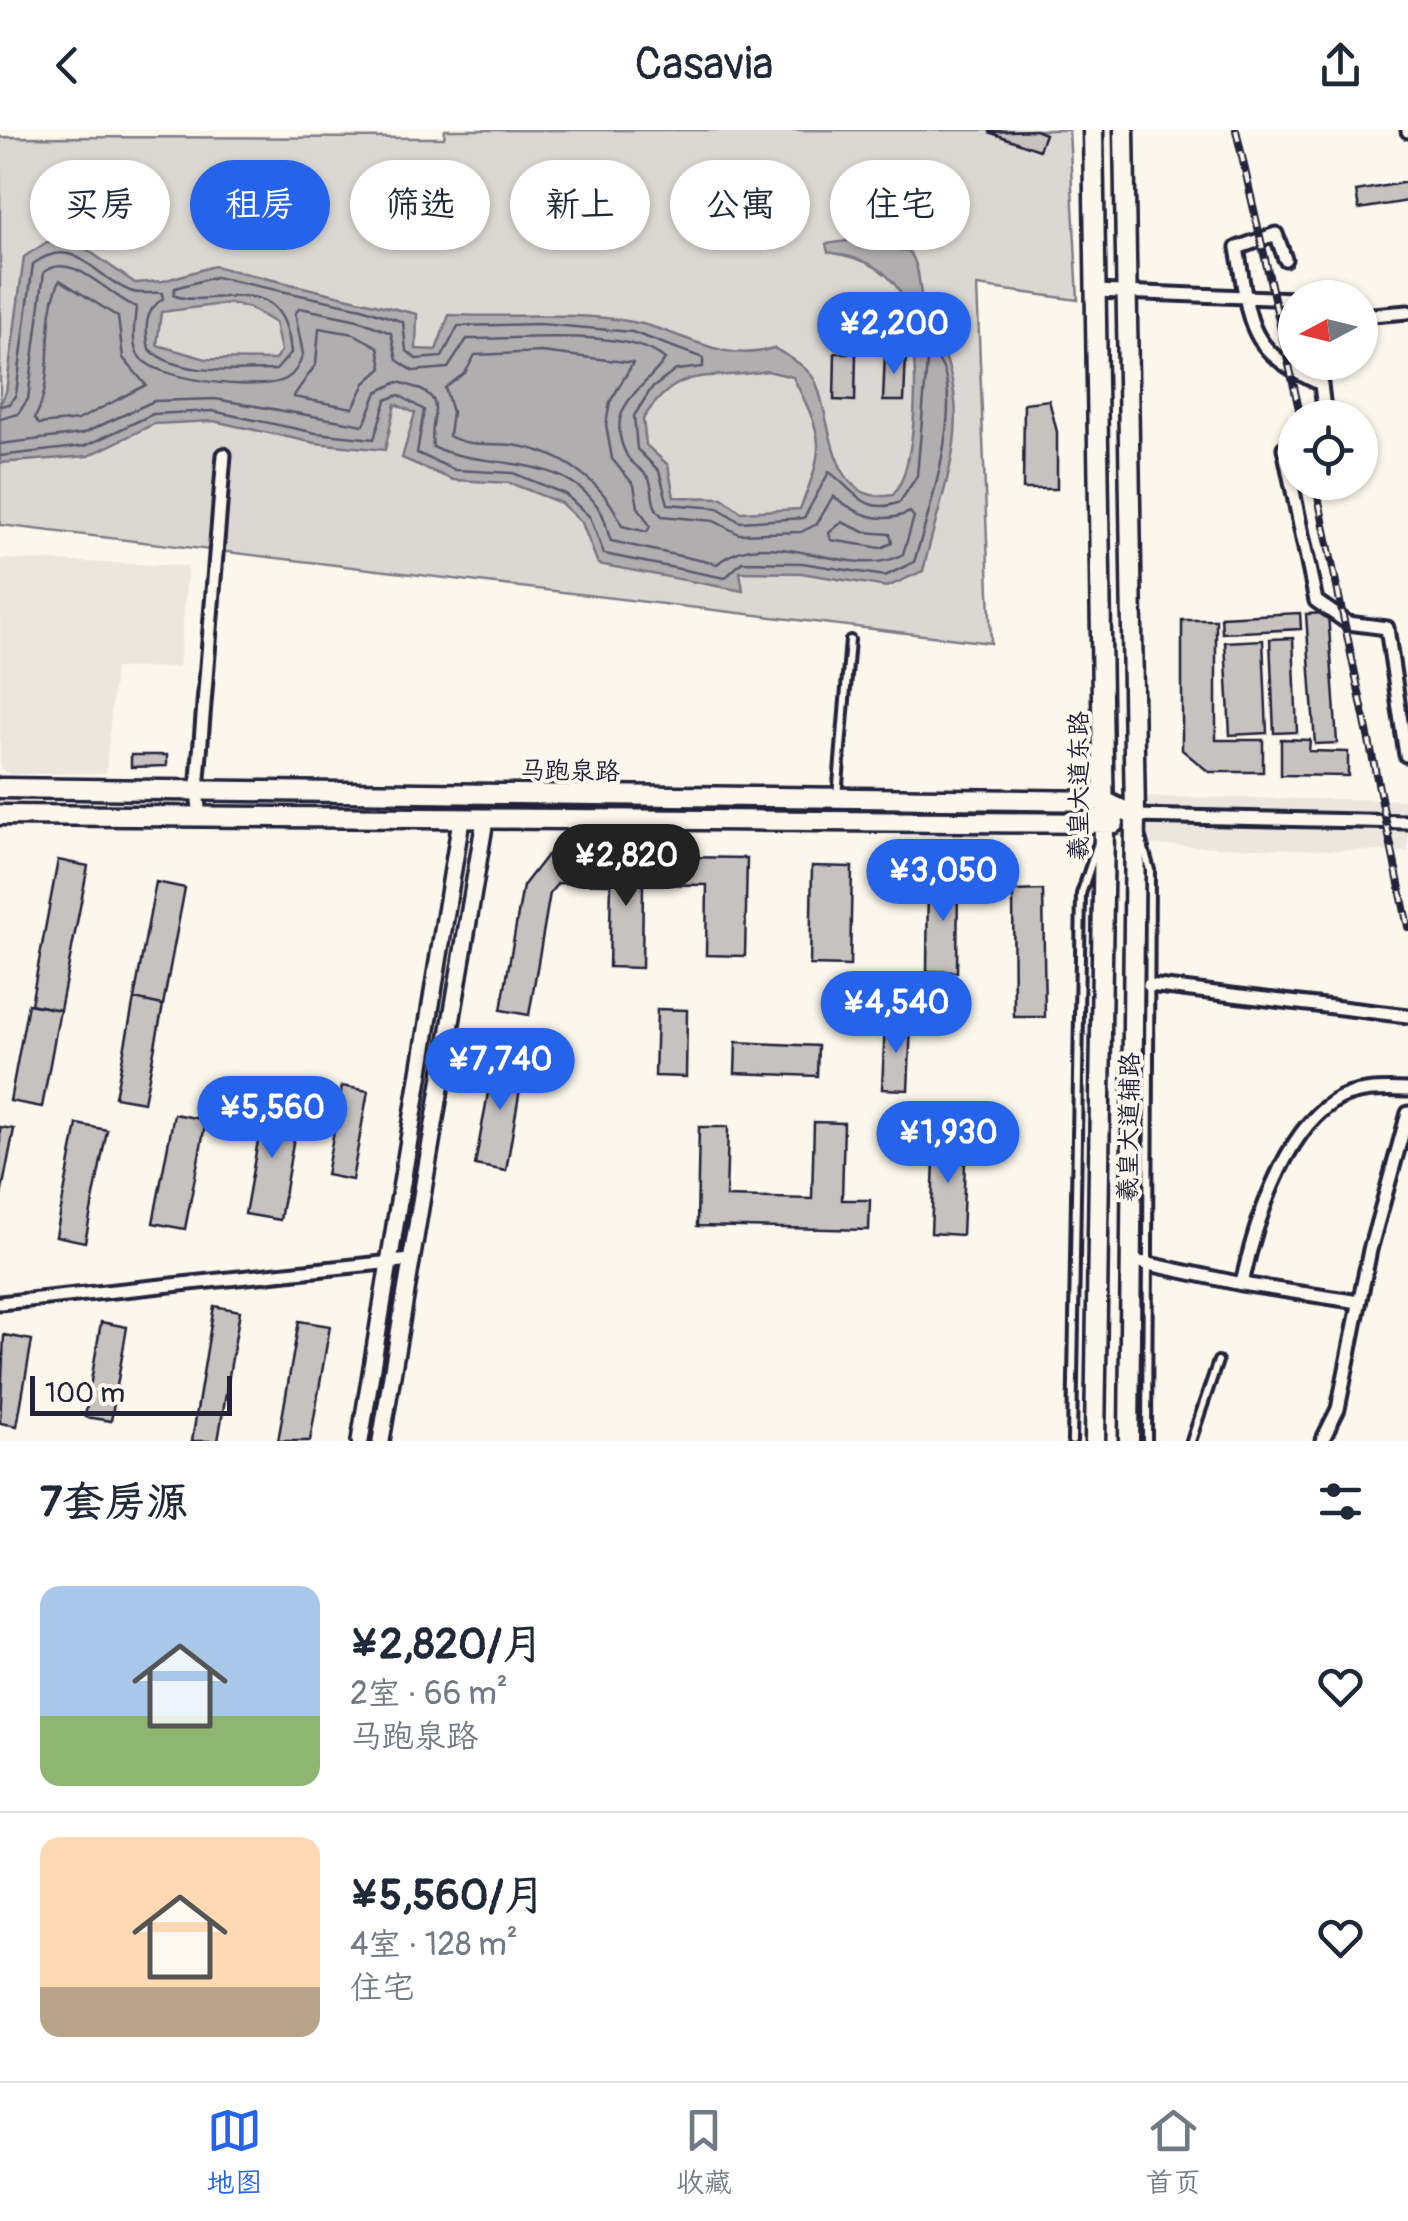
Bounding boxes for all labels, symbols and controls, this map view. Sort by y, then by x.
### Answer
text: Casavia [635,37,773,93]
icon: back [40,38,95,93]
icon: share [1313,38,1368,93]
chip: 买房 [30,160,170,250]
chip: 租房 [190,160,330,250]
chip: 筛选 [350,160,490,250]
chip: 新上 [510,160,650,250]
chip: 公寓 [670,160,810,250]
chip: 住宅 [830,160,970,250]
north arrow [1278,280,1378,380]
map controls [1278,280,1378,500]
pin: ¥2,200 [813,292,975,377]
text: ¥2,200 [839,304,949,344]
button: locate [1278,400,1378,500]
street label: 羲皇大道东路 [1064,711,1095,861]
street label: 马跑泉路 [520,755,620,788]
pin: ¥2,820 [545,824,707,909]
text: ¥2,820 [574,836,678,876]
pin: ¥3,050 [862,839,1024,924]
text: ¥3,050 [888,851,998,891]
pin: ¥4,540 [815,971,977,1056]
text: ¥4,540 [843,983,949,1023]
pin: ¥7,740 [419,1028,581,1113]
text: ¥7,740 [448,1040,552,1080]
street label: 羲皇大道辅路 [1113,1052,1146,1202]
pin: ¥5,560 [191,1076,353,1161]
text: ¥5,560 [219,1088,325,1128]
pin: ¥1,930 [867,1101,1029,1186]
text: ¥1,930 [898,1113,998,1153]
scale bar [30,1371,232,1416]
text: 100 m [45,1376,125,1411]
icon: filters [1313,1474,1368,1529]
text: 7套房源 [40,1477,188,1529]
text: ¥2,820/月 [350,1619,544,1671]
icon: home [120,1626,240,1746]
icon: heart [1313,1659,1368,1714]
text: 2室 · 66 m² [350,1674,508,1714]
text: 马跑泉路 [350,1717,478,1757]
text: ¥5,560/月 [350,1870,546,1922]
icon: home [120,1877,240,1997]
icon: heart [1313,1910,1368,1965]
text: 4室 · 128 m² [350,1925,518,1965]
text: 住宅 [350,1968,414,2008]
tab: 地图 [207,2103,263,2201]
tab: 收藏 [676,2103,732,2201]
tab: 首页 [1145,2103,1201,2201]

